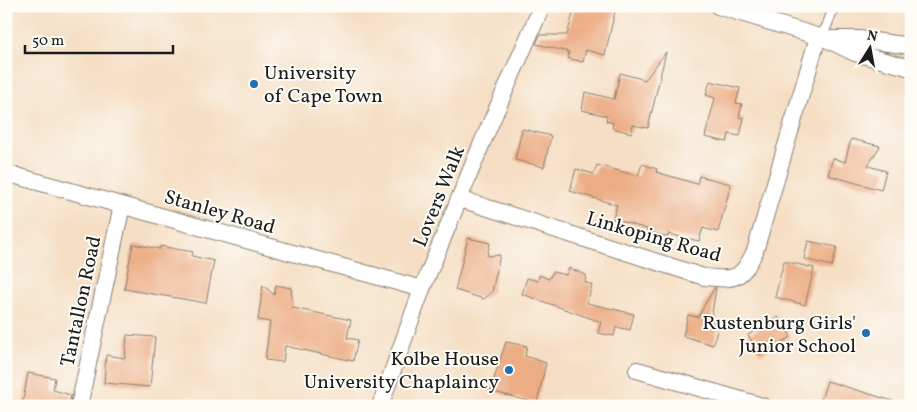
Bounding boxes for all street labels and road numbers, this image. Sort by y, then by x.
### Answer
street label: Lovers Walk [407,142,473,252]
street label: Stanley Road [161,184,278,242]
street label: Linkoping Road [583,205,724,271]
street label: Tantallon Road [54,233,109,369]

